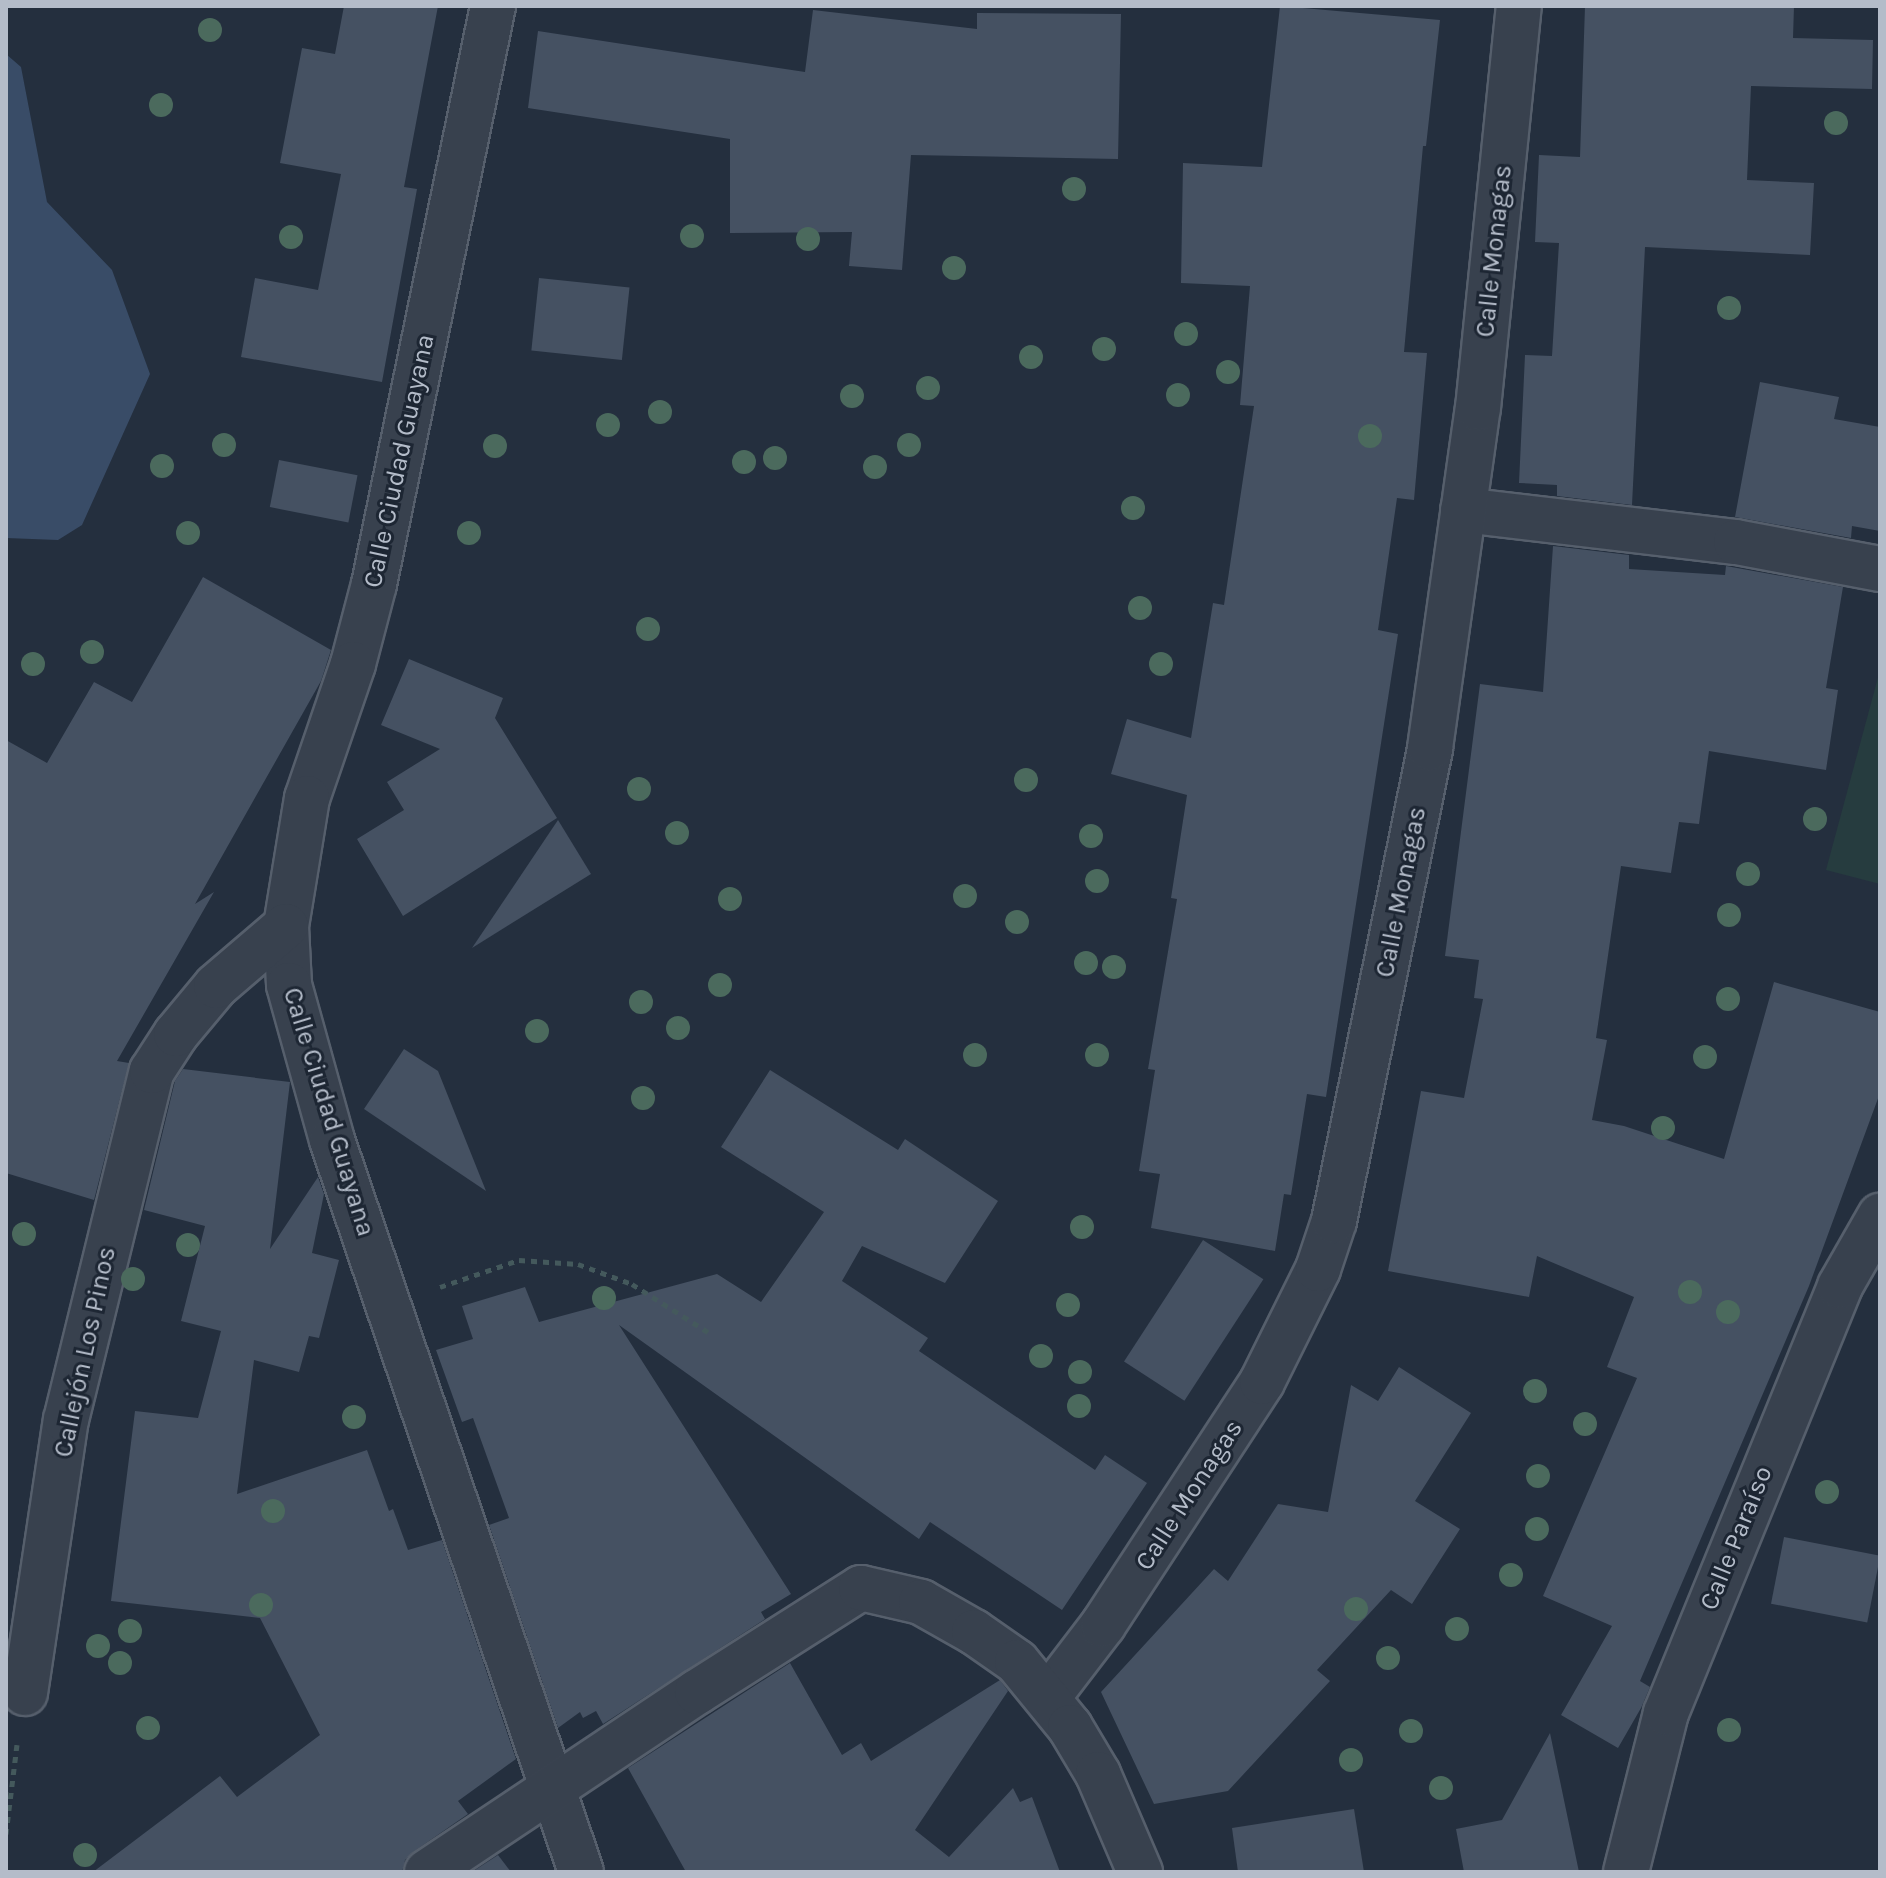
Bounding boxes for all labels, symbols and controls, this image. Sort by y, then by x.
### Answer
street label: Calle Monagas [1469,163,1519,339]
street label: Calle Ciudad Guayana [357,331,441,591]
street label: Calle Monagas [1369,804,1433,980]
street label: Calle Ciudad Guayana [276,984,382,1240]
street label: Callejón Los Pinos [47,1244,123,1460]
street label: Calle Monagas [1129,1414,1249,1576]
street label: Calle Paraíso [1693,1462,1779,1614]

